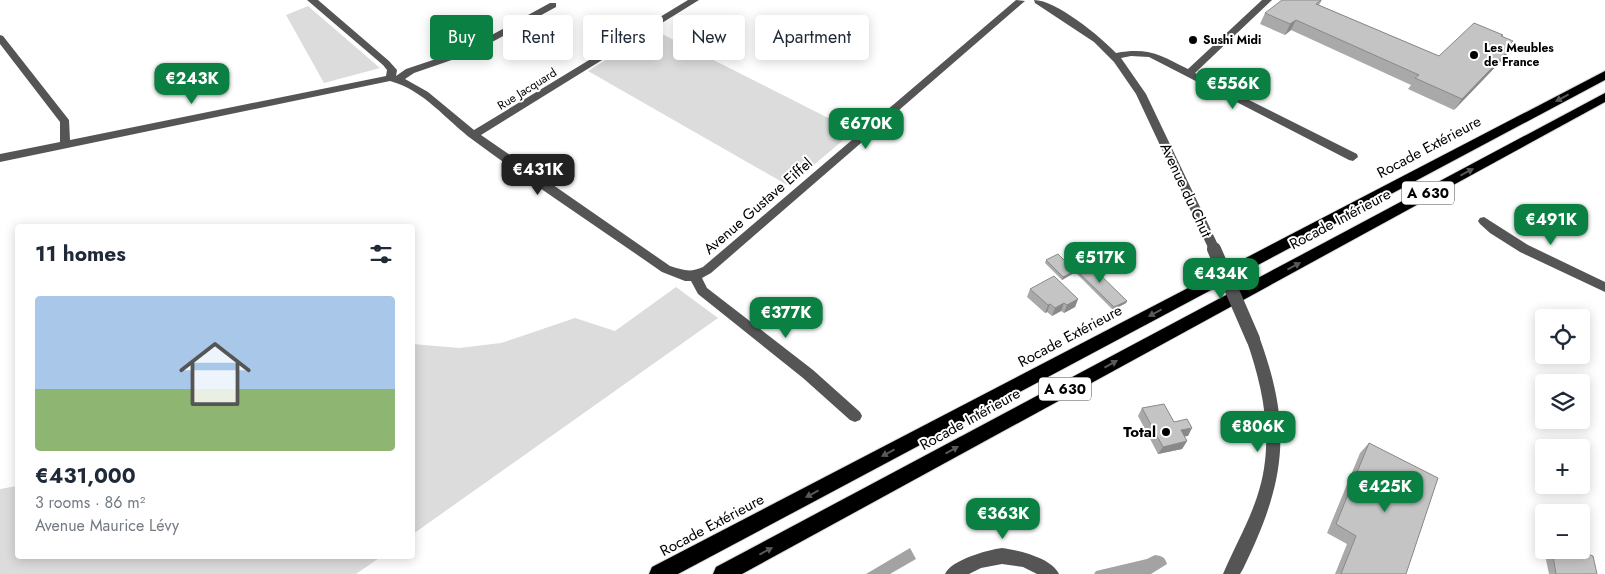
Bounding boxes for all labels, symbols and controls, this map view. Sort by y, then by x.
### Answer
chip: Buy [430,15,493,60]
chip: Rent [503,15,573,60]
chip: Filters [583,15,663,60]
chip: New [673,15,745,60]
chip: Apartment [755,15,869,60]
place label: Sushi Midi [1203,31,1261,49]
marker: Sushi Midi [1187,34,1199,46]
place label: Les Meubles de France [1484,39,1554,71]
marker: Les Meubles de France [1468,49,1480,61]
pin: €243K [157,62,227,105]
street label: Rue Jacquard [494,64,560,114]
text: €243K [165,67,219,90]
pin: €556K [1198,68,1268,110]
text: €556K [1206,72,1260,95]
one-way arrow [1555,94,1569,102]
pin: €670K [831,108,901,150]
street label: Rocade Extérieure [1373,110,1485,184]
text: €670K [840,112,892,135]
street label: Avenue du Chut [1155,139,1218,241]
street label: Avenue Gustave Eiffel [699,152,817,260]
pin: €431K [503,154,573,196]
text: €431K [513,158,563,181]
one-way arrow [1460,168,1475,176]
road number: A 630 [1402,182,1454,204]
street label: Rocade Intérieure [1285,183,1395,255]
pin: €491K [1516,204,1586,246]
text: €491K [1525,208,1577,231]
text: 11 homes [35,239,126,269]
icon: filters [367,240,395,268]
pin: €517K [1065,242,1135,284]
text: €517K [1075,246,1125,269]
pin: €434K [1186,258,1256,300]
text: €434K [1194,262,1248,285]
one-way arrow [1286,262,1301,270]
pin: €377K [751,296,821,339]
street label: Rocade Extérieure [1014,299,1126,373]
text: €377K [761,301,811,324]
one-way arrow [1148,309,1163,317]
map controls [1535,309,1590,559]
button: locate [1535,309,1590,364]
icon: home [170,329,260,419]
one-way arrow [1103,360,1118,368]
button: layers [1535,374,1590,429]
road number: A 630 [1039,378,1091,400]
street label: Rocade Intérieure [916,382,1025,456]
pin: €806K [1223,410,1293,453]
text: €806K [1232,415,1285,438]
place label: Total [1123,421,1156,443]
marker: Total [1160,426,1172,438]
button: + [1535,439,1590,494]
one-way arrow [946,446,959,455]
one-way arrow [881,449,894,458]
text: €431,000 [35,461,136,491]
pin: €425K [1350,470,1420,513]
text: €425K [1358,475,1412,498]
street label: Rocade Extérieure [656,488,768,562]
one-way arrow [805,489,818,498]
text: 3 rooms · 86 m² [35,491,145,514]
pin: €363K [968,498,1038,540]
text: €363K [977,502,1029,525]
button: − [1535,504,1590,559]
text: Avenue Maurice Lévy [35,514,179,537]
one-way arrow [759,547,773,555]

